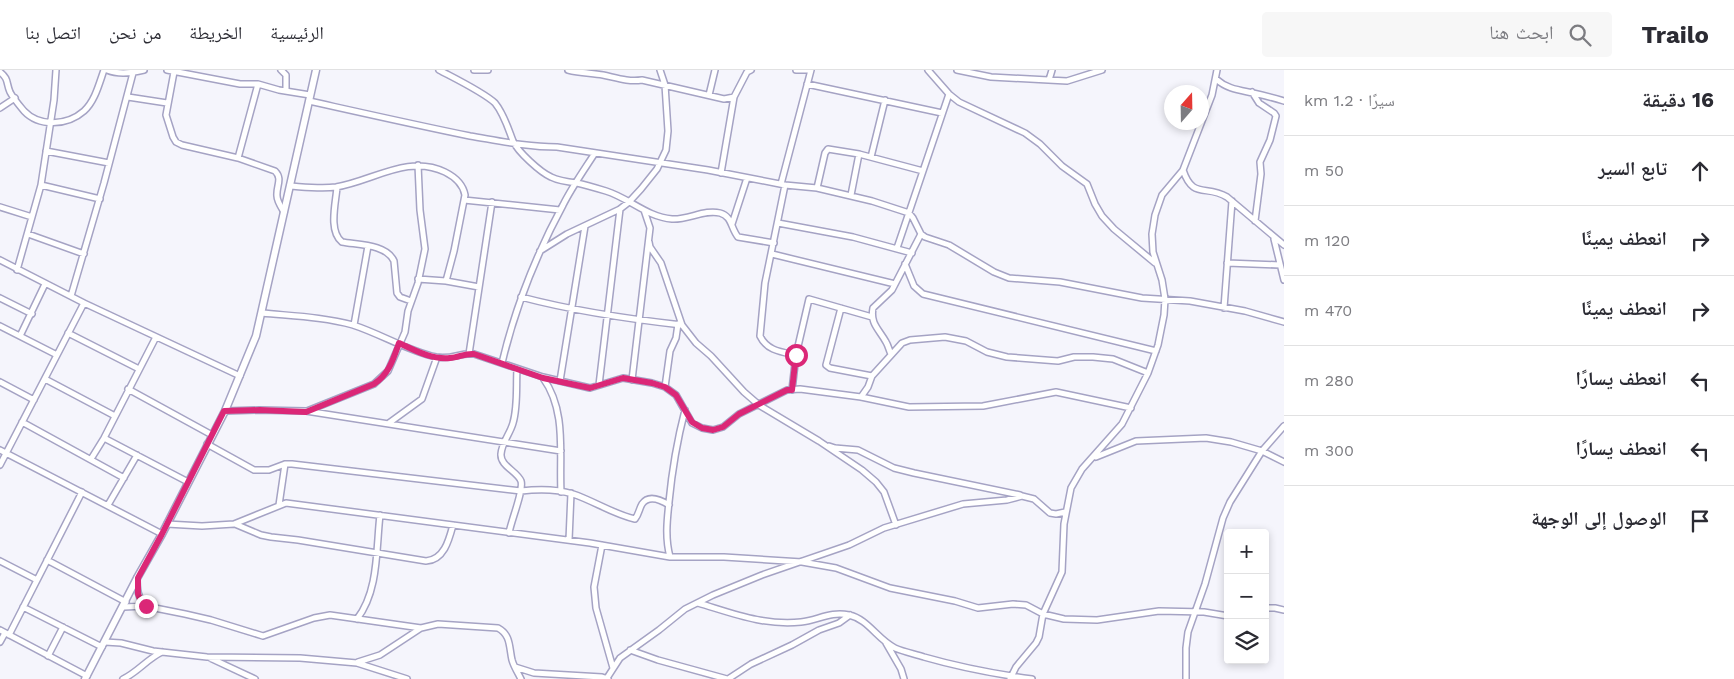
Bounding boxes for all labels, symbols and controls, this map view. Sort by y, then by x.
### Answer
search box [1262,12,1612,57]
text: ابحث هنا [1489,21,1554,44]
icon: search [1566,21,1594,49]
text: Trailo [1642,21,1709,49]
text: اتصل بنا [25,22,81,43]
text: من نحن [109,22,161,43]
text: الخريطة [189,22,242,43]
text: الرئيسية [270,22,324,43]
north arrow [1164,85,1209,130]
text: 16 دقيقة [1642,87,1714,112]
text: سيرًا · 1.2 km [1304,91,1395,110]
text: تابع السير [1598,157,1667,180]
icon: ahead [1686,157,1714,185]
text: 50 m [1304,161,1344,180]
text: انعطف يمينًا [1581,227,1667,250]
icon: right [1686,227,1714,255]
text: 120 m [1304,231,1350,250]
text: انعطف يمينًا [1581,297,1667,320]
icon: right [1686,297,1714,325]
text: 470 m [1304,301,1352,320]
route start [785,344,808,367]
text: انعطف يسارًا [1575,367,1667,390]
icon: left [1686,367,1714,395]
text: 280 m [1304,371,1354,390]
text: انعطف يسارًا [1575,437,1667,460]
icon: left [1686,437,1714,465]
text: 300 m [1304,441,1354,460]
text: الوصول إلى الوجهة [1531,507,1667,530]
icon: arrive [1686,507,1714,535]
map controls [1224,529,1269,664]
button: + [1224,529,1269,574]
button: − [1224,574,1269,619]
route end [135,595,158,618]
button: layers [1224,619,1269,664]

